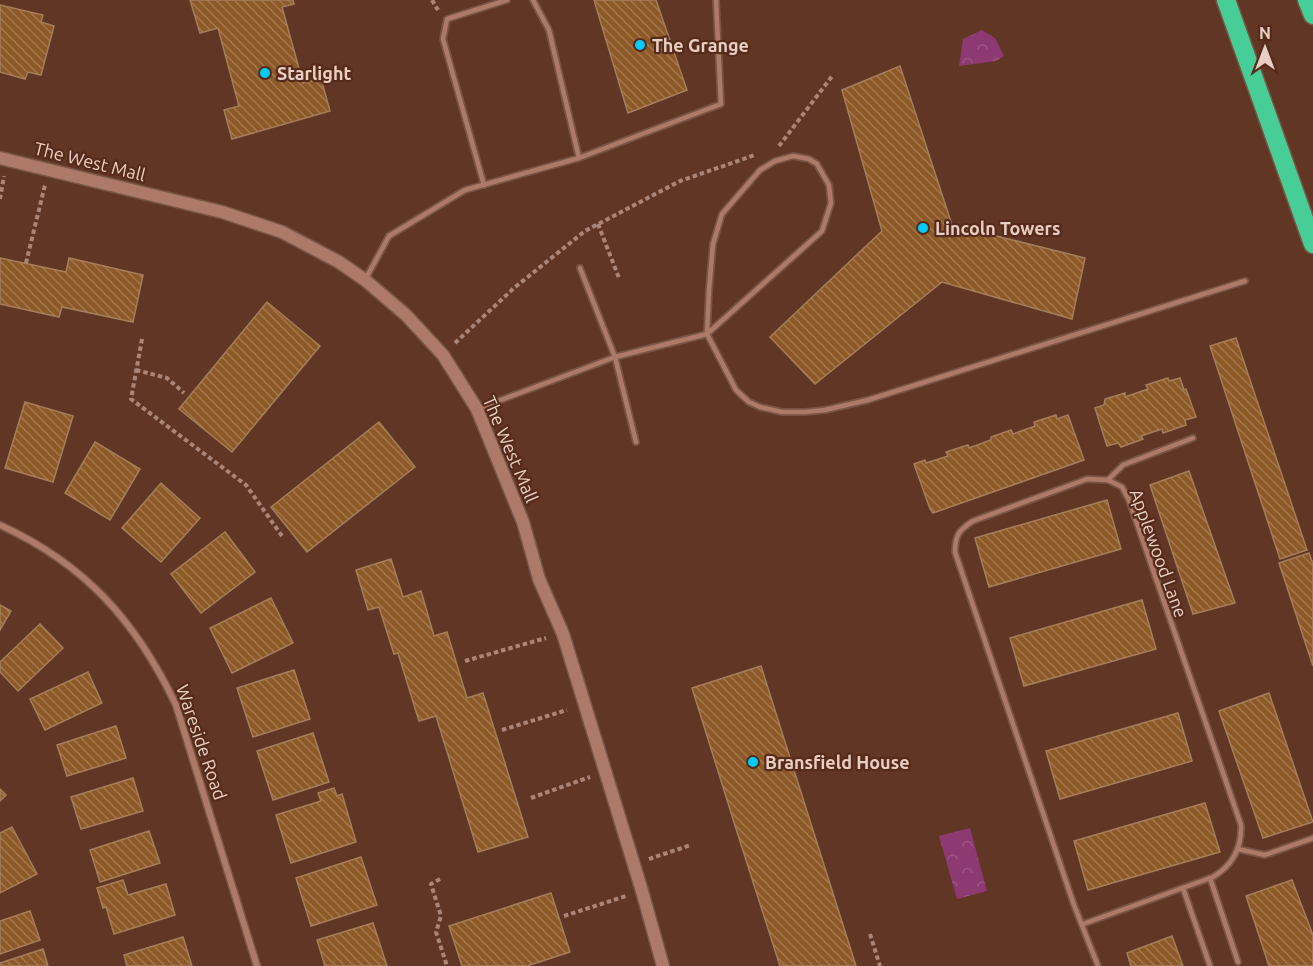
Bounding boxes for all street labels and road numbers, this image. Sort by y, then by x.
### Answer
street label: The West Mall [32,138,148,185]
street label: The West Mall [480,393,543,506]
street label: Applewood Lane [1126,486,1192,620]
street label: Wareside Road [173,682,231,802]

